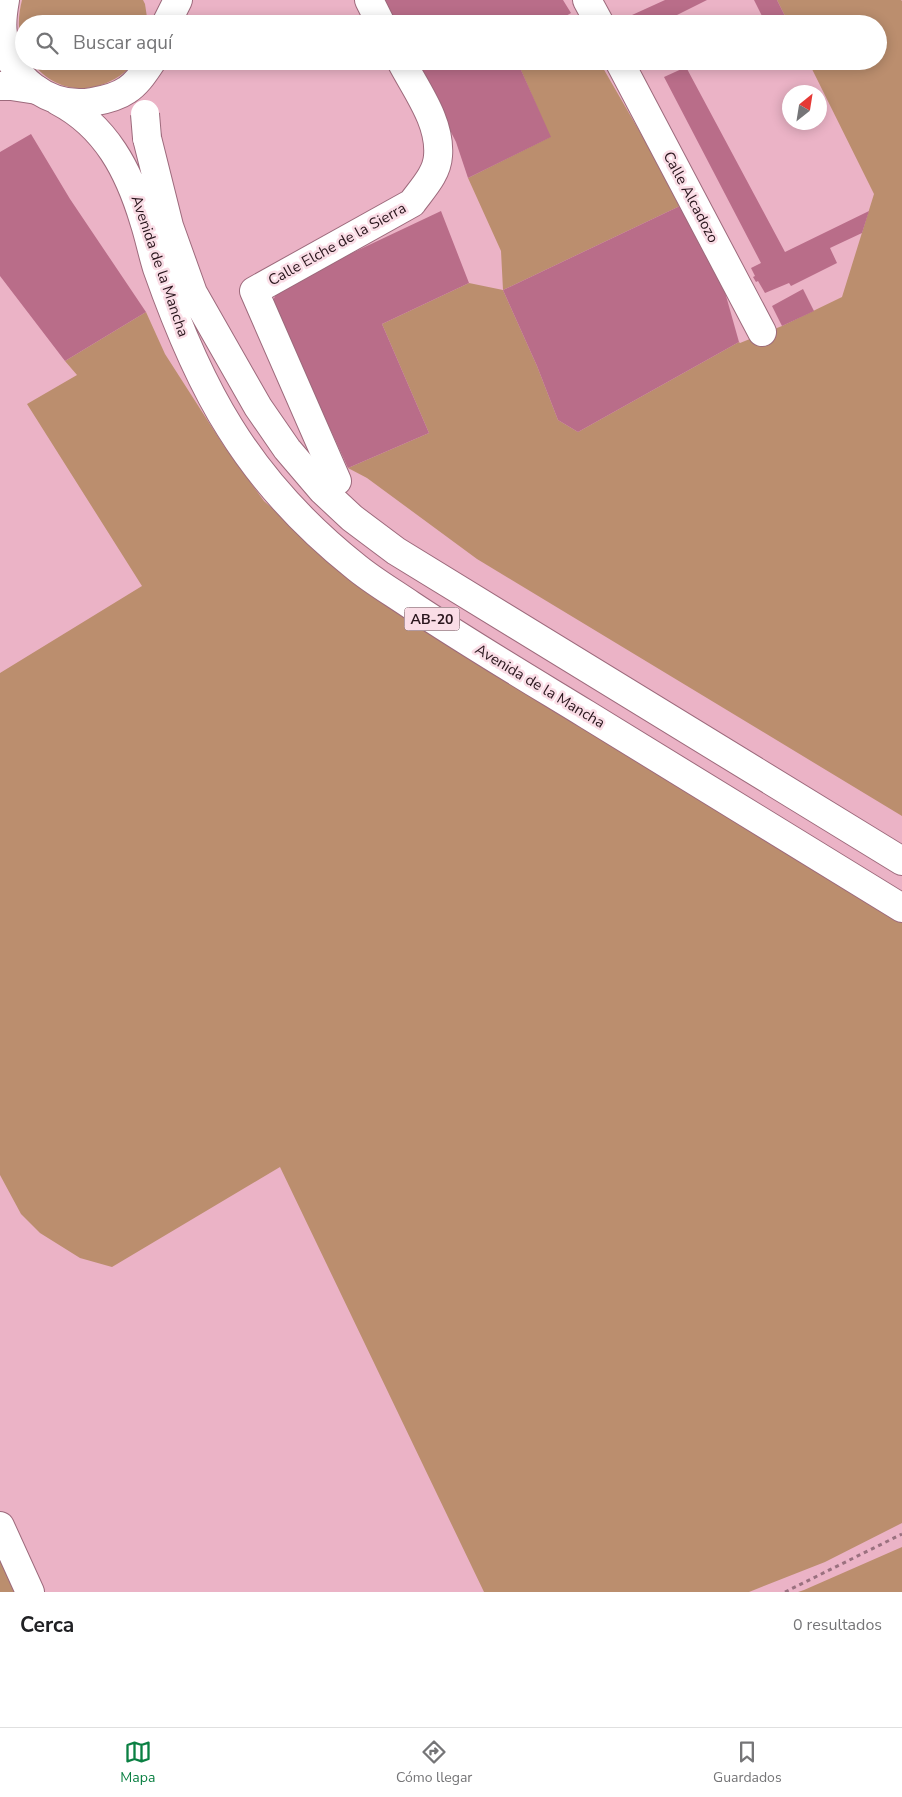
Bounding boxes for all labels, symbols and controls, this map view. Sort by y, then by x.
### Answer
search box [15,15,887,70]
icon: search [33,29,61,57]
text: Buscar aquí [73,30,172,56]
north arrow [782,85,827,130]
street label: Calle Alcadozo [659,148,723,246]
street label: Avenida de la Mancha [126,193,194,339]
street label: Calle Elche de la Sierra [264,198,410,290]
road number: AB-20 [404,608,460,630]
street label: Avenida de la Mancha [471,639,609,733]
text: Cerca [20,1611,74,1639]
text: 0 resultados [793,1614,882,1636]
tab: Mapa [120,1738,155,1787]
tab: Cómo llegar [396,1738,472,1787]
tab: Guardados [713,1738,782,1787]

